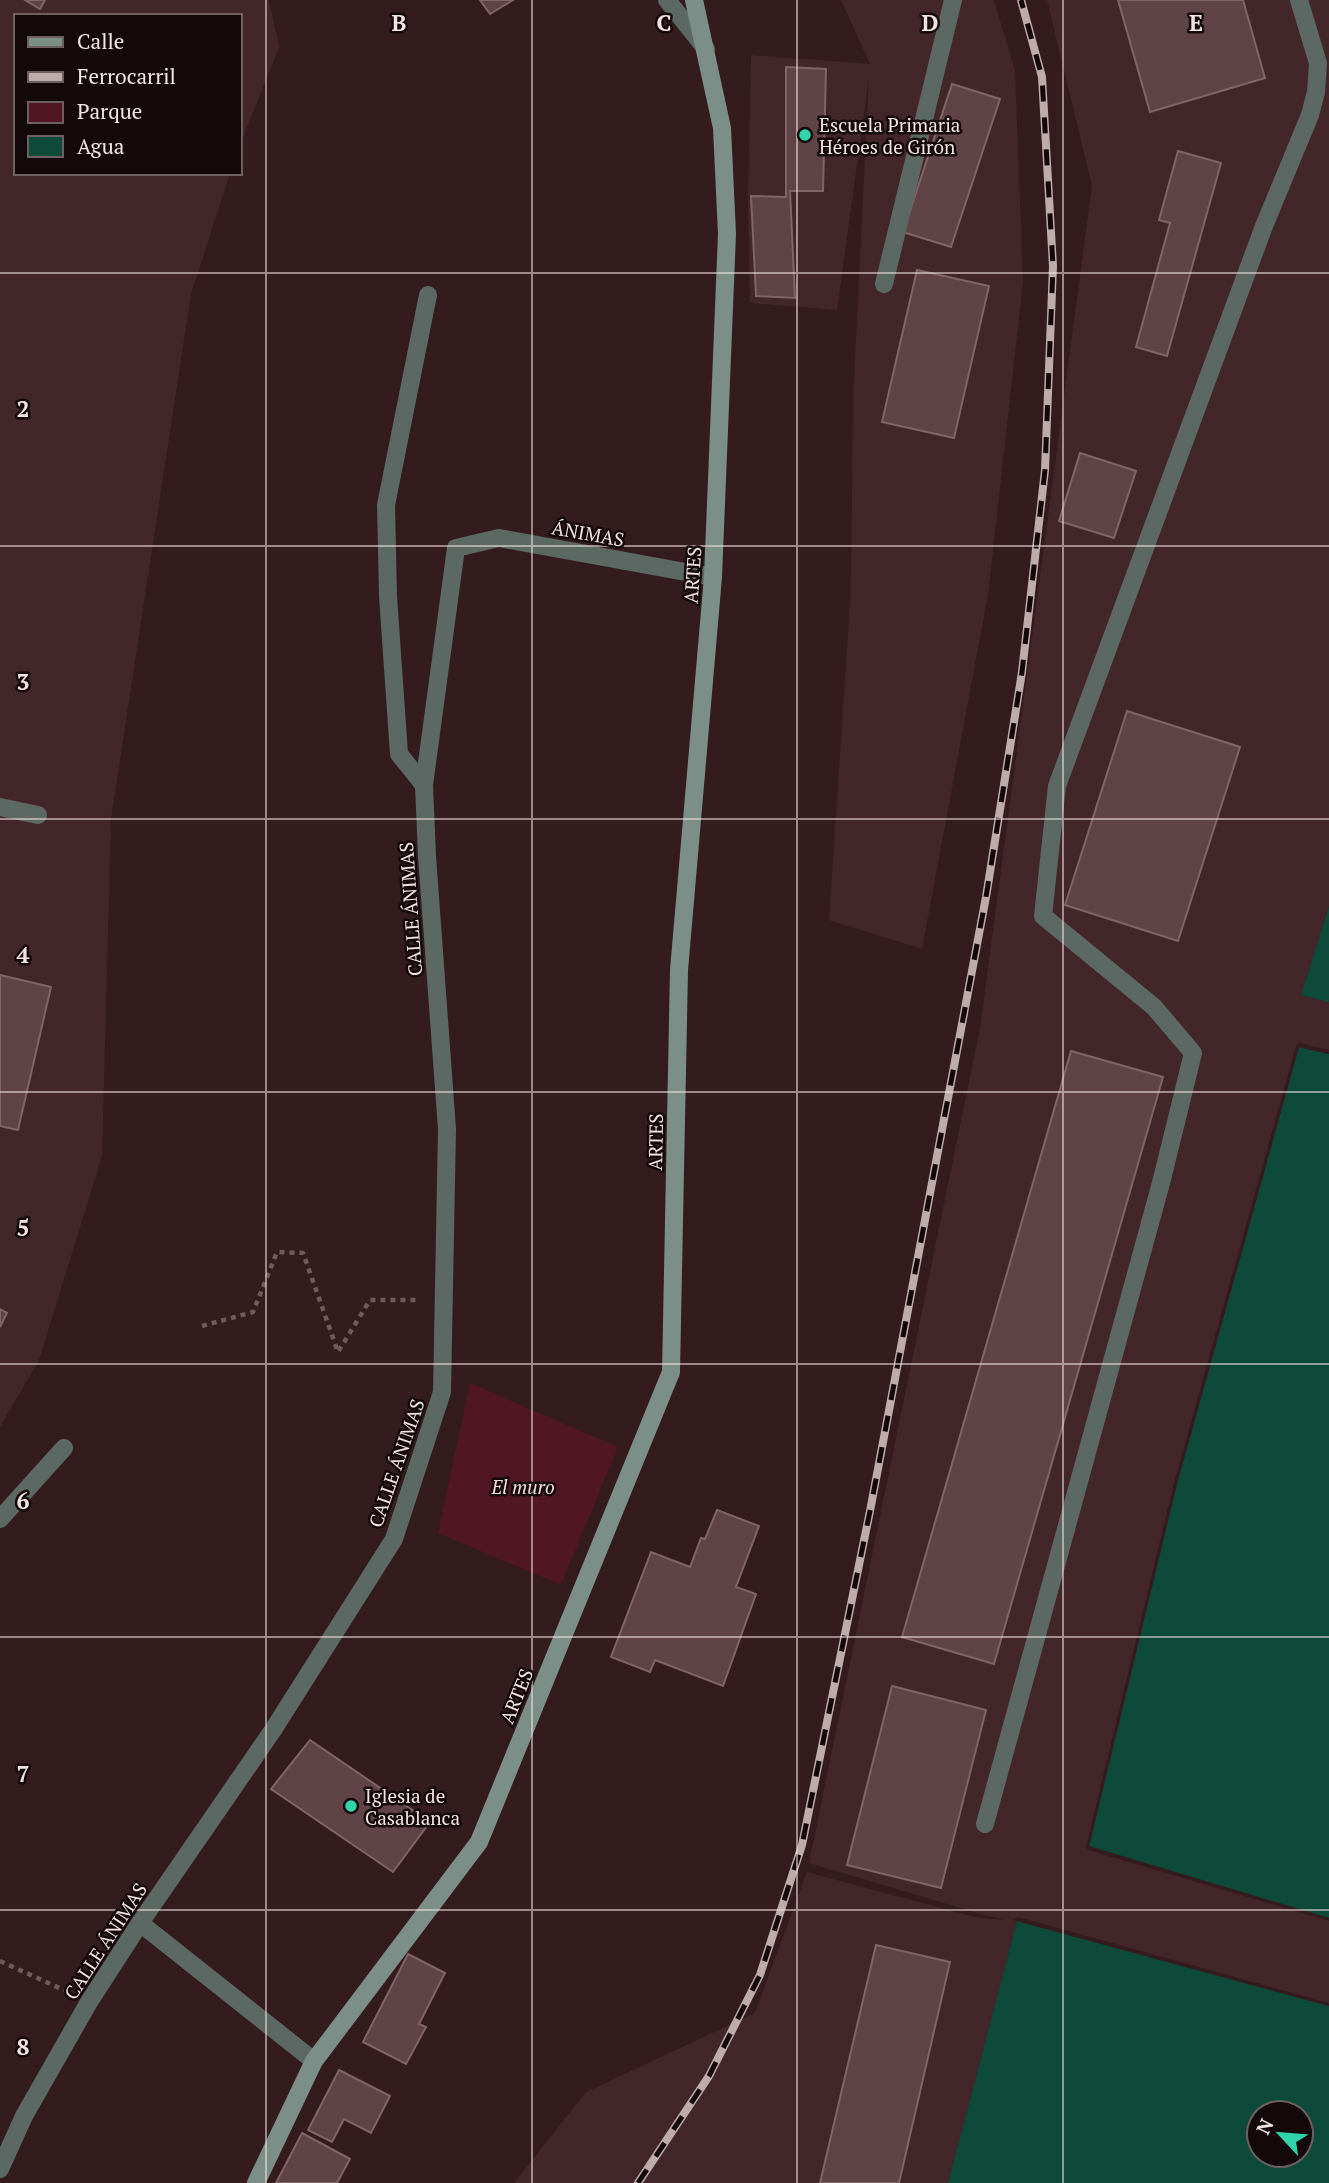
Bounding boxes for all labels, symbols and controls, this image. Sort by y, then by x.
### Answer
text: B [392,7,407,38]
text: C [657,7,672,38]
text: D [922,7,939,38]
text: E [1189,7,1203,38]
legend [14,14,242,175]
text: Calle [77,27,124,55]
text: Ferrocarril [77,62,176,90]
text: Parque [77,97,142,125]
place label: Escuela Primaria Héroes de Girón [819,112,961,159]
marker: Escuela Primaria Héroes de Girón [797,127,813,143]
text: Agua [77,132,125,160]
text: 2 [17,393,30,424]
street label: ÁNIMAS [550,514,626,552]
street label: ARTES [678,546,706,604]
text: 3 [17,666,30,697]
street label: CALLE ÁNIMAS [393,841,427,977]
text: 4 [17,939,30,970]
street label: ARTES [642,1113,668,1171]
text: 5 [17,1212,30,1243]
street label: CALLE ÁNIMAS [362,1396,430,1530]
park label: El muro [490,1474,555,1499]
text: 6 [17,1485,30,1516]
street label: ARTES [494,1665,538,1727]
text: 7 [17,1758,30,1789]
place label: Iglesia de Casablanca [365,1783,460,1830]
marker: Iglesia de Casablanca [343,1798,359,1814]
street label: CALLE ÁNIMAS [58,1878,152,2004]
text: 8 [17,2031,30,2062]
north arrow [1245,2099,1315,2169]
text: N [1250,2114,1279,2138]

